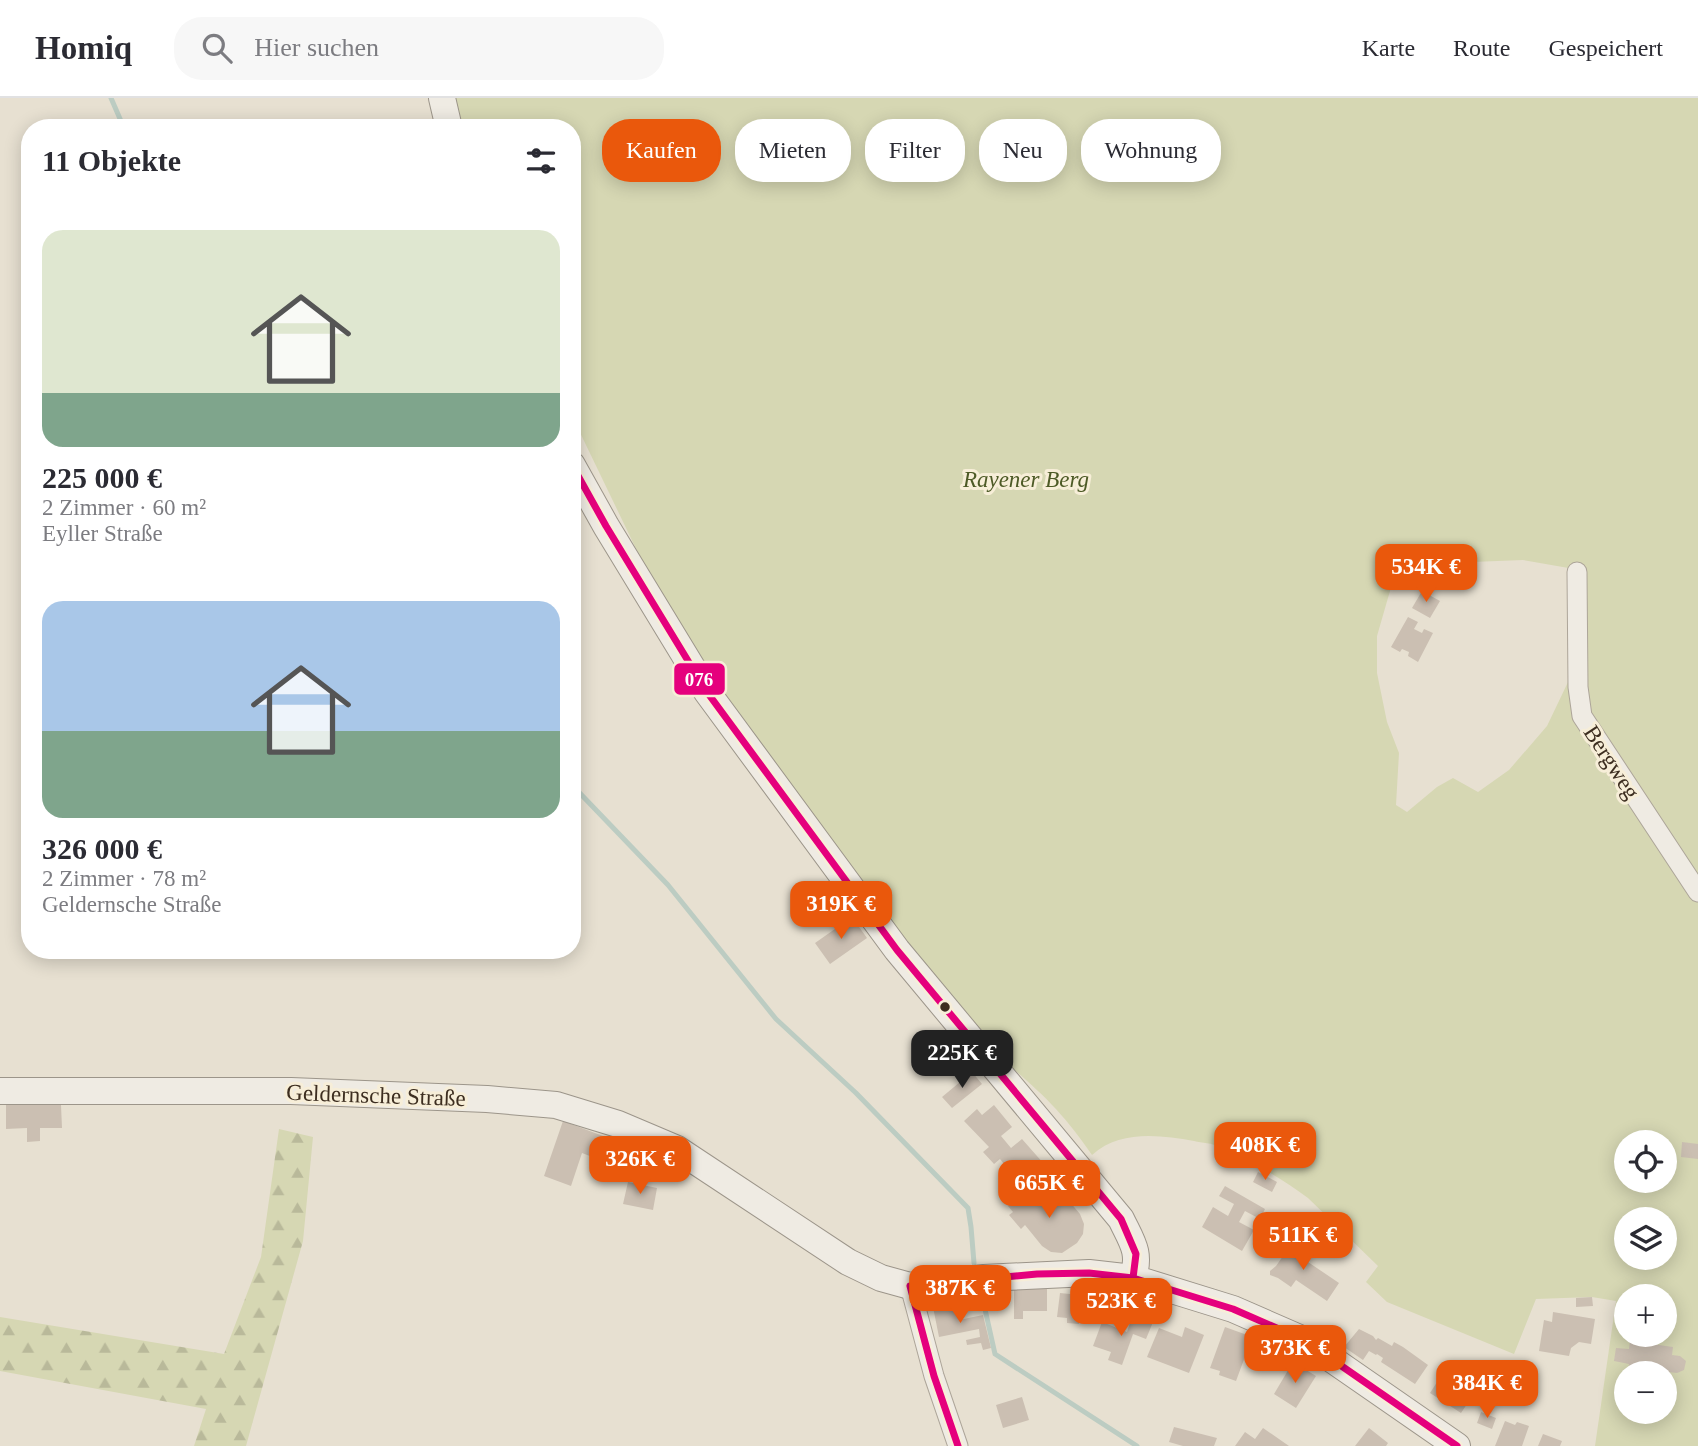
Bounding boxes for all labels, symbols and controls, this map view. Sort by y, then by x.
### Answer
search box [174,17,664,80]
icon: search [198,29,236,67]
text: Homiq [35,30,132,66]
text: Hier suchen [254,33,379,62]
text: Karte [1362,35,1415,61]
text: Route [1453,35,1510,61]
text: Gespeichert [1548,35,1663,61]
chip: Kaufen [602,119,721,182]
chip: Mieten [735,119,851,182]
chip: Filter [865,119,965,182]
chip: Neu [979,119,1067,182]
chip: Wohnung [1081,119,1221,182]
icon: filters [522,142,560,180]
text: 11 Objekte [42,144,181,177]
icon: home [238,276,364,402]
text: 225 000 € [42,461,162,494]
park label: Rayener Berg [962,467,1089,492]
text: 2 Zimmer · 60 m² [42,495,206,520]
text: Eyller Straße [42,521,163,546]
pin: 534K € [1369,545,1483,604]
text: 534K € [1391,554,1461,579]
icon: home [238,647,364,773]
line badge: 076 [673,662,726,696]
text: 076 [685,669,713,690]
street label: Bergweg [1579,721,1645,804]
text: 326 000 € [42,832,162,865]
text: 2 Zimmer · 78 m² [42,866,206,891]
pin: 319K € [784,882,898,941]
text: 319K € [806,891,876,916]
text: Geldernsche Straße [42,892,221,917]
unlabelled marker [938,1000,952,1014]
pin: 225K € [905,1030,1019,1090]
text: 225K € [927,1040,997,1065]
street label: Geldernsche Straße [286,1080,466,1111]
pin: 408K € [1208,1122,1322,1182]
map controls [1614,1130,1677,1424]
button: locate [1614,1130,1677,1193]
text: 408K € [1230,1132,1300,1157]
pin: 326K € [583,1136,697,1196]
text: 326K € [605,1146,675,1171]
pin: 665K € [992,1160,1106,1220]
text: 665K € [1014,1170,1084,1195]
button: layers [1614,1207,1677,1270]
pin: 511K € [1246,1212,1360,1272]
text: 511K € [1269,1222,1337,1247]
pin: 387K € [903,1266,1017,1325]
text: 387K € [925,1275,995,1300]
pin: 523K € [1064,1278,1178,1338]
button: + [1614,1284,1677,1347]
text: 523K € [1086,1288,1156,1313]
pin: 373K € [1238,1326,1352,1385]
text: 373K € [1260,1335,1330,1360]
pin: 384K € [1430,1360,1544,1420]
button: − [1614,1361,1677,1424]
text: 384K € [1452,1370,1522,1395]

